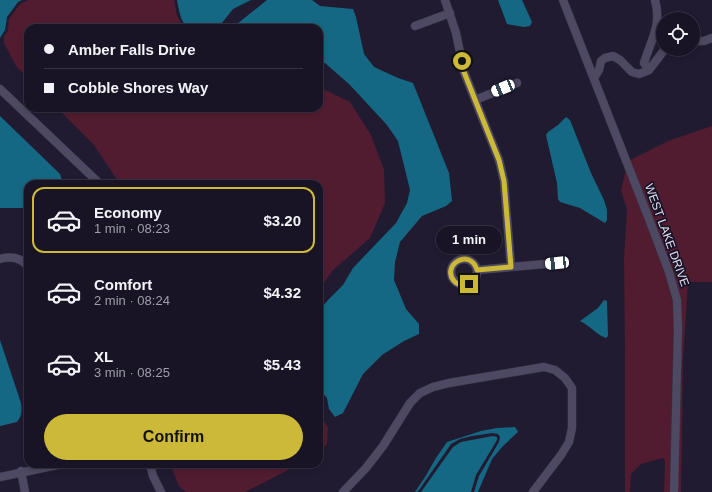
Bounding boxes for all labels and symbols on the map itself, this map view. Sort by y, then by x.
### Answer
route start [453,52,471,70]
car [490,78,516,98]
street label: WEST LAKE DRIVE [642,182,692,288]
callout: 1 min [436,226,502,254]
car [544,256,570,270]
route end [460,275,478,293]

